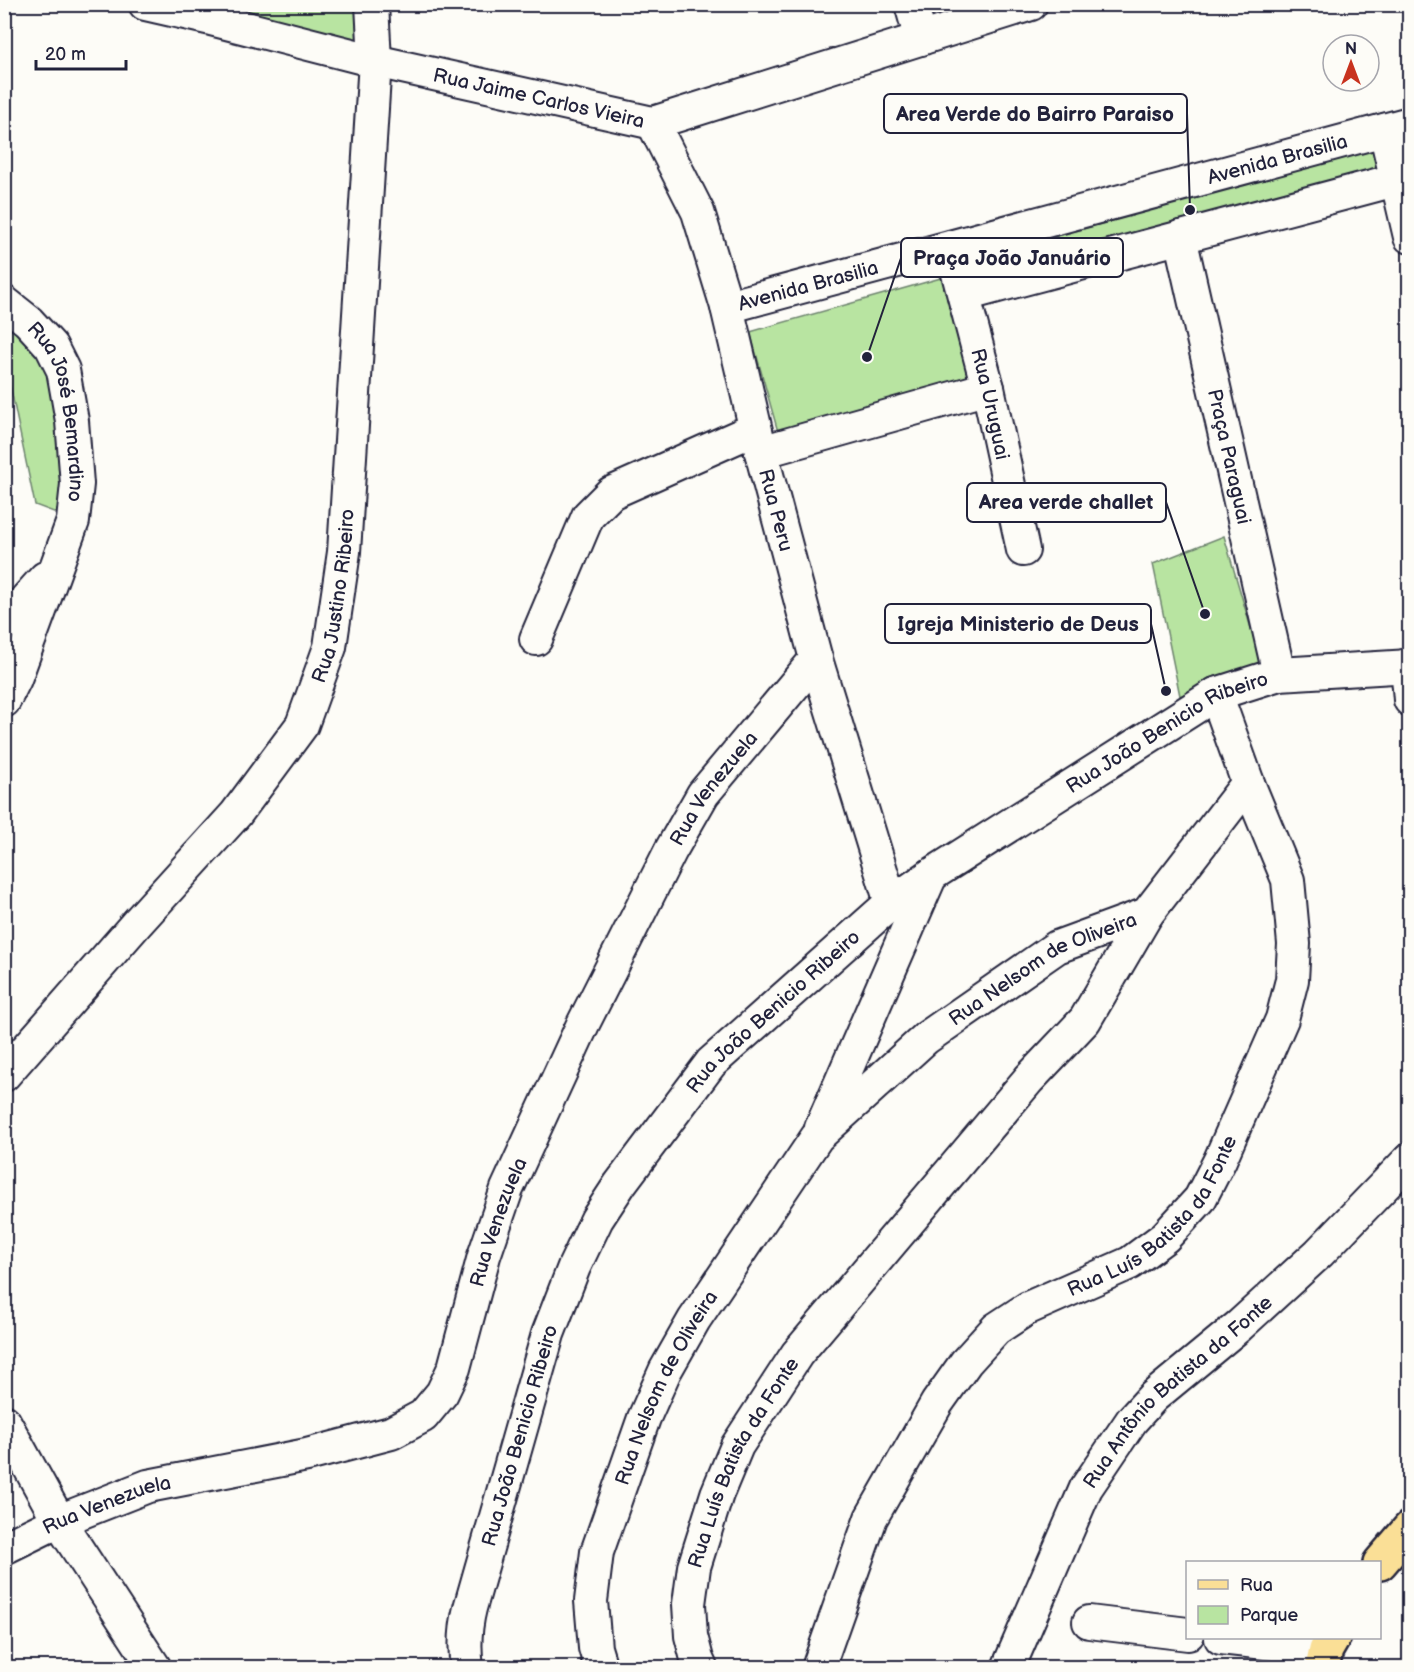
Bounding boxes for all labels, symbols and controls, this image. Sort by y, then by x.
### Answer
scale bar [36,33,126,71]
north arrow [1321,33,1381,93]
text: N [1345,40,1357,59]
text: 20 m [45,44,86,65]
street label: Rua Jaime Carlos Vieira [431,63,647,134]
callout: Area Verde do Bairro Paraiso [884,94,1187,133]
text: Area Verde do Bairro Paraiso [895,102,1174,127]
street label: Avenida Brasilia [1205,129,1350,190]
callout: Praça João Januário [901,238,1123,277]
text: Praça João Januário [913,246,1111,271]
street label: Avenida Brasilia [736,256,881,316]
street label: Rua José Bemardino [22,317,88,503]
street label: Rua Uruguai [965,346,1014,462]
street label: Praça Paraguai [1202,387,1256,527]
street label: Rua Peru [753,467,798,554]
callout: Area verde challet [967,483,1166,522]
text: Area verde challet [978,490,1153,515]
street label: Rua Justino Ribeiro [307,508,360,686]
callout: Igreja Ministerio de Deus [885,604,1151,643]
text: Igreja Ministerio de Deus [897,612,1139,637]
street label: Rua João Benicio Ribeiro [1062,667,1271,799]
street label: Rua Venezuela [665,727,763,850]
street label: Rua Nelsom de Oliveira [944,908,1140,1032]
street label: Rua João Benicio Ribeiro [682,925,865,1098]
street label: Rua Luís Batista da Fonte [1064,1132,1242,1302]
street label: Rua Venezuela [465,1154,533,1290]
street label: Rua Nelsom de Oliveira [610,1286,723,1488]
street label: Rua Antônio Batista da Fonte [1078,1290,1278,1493]
street label: Rua João Benicio Ribeiro [477,1321,563,1549]
street label: Rua Luís Batista da Fonte [683,1353,805,1571]
street label: Rua Venezuela [39,1471,173,1540]
legend [1186,1561,1381,1639]
text: Rua [1240,1575,1273,1596]
text: Parque [1240,1605,1298,1626]

